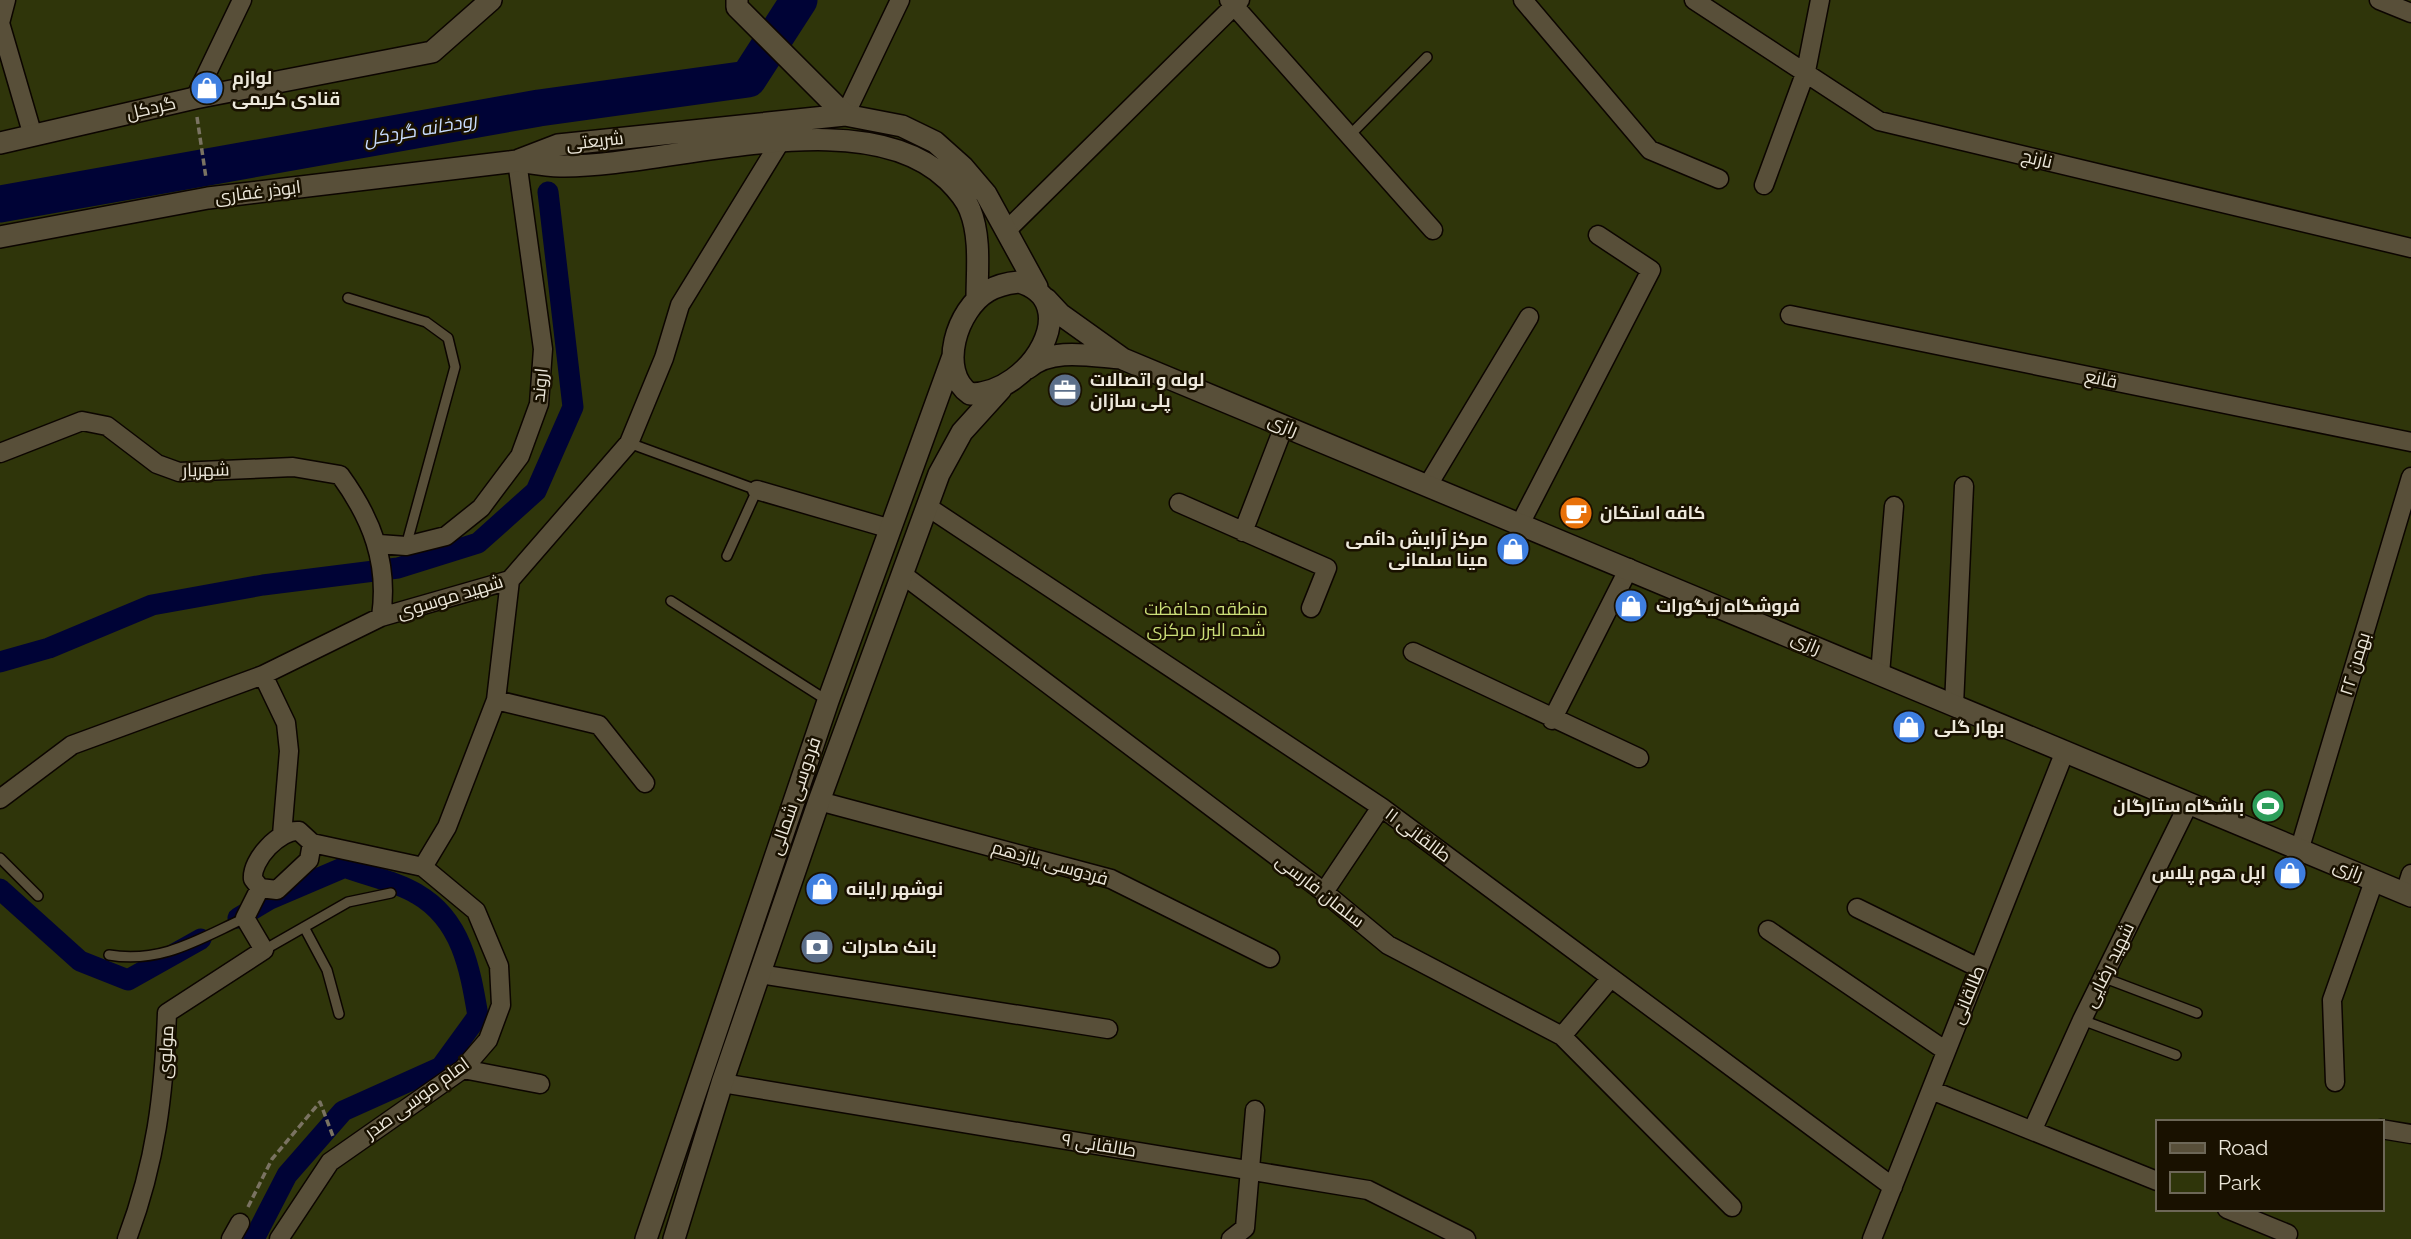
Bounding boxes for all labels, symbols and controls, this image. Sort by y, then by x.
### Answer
place label: لوازم قنادی کریمی [232,67,340,110]
shop icon: لوازم قنادی کریمی [188,69,226,107]
street label: گردکل [124,92,178,124]
water label: رودخانه گردکل [362,108,480,151]
street label: شریعتی [565,127,625,155]
street label: نارنج [2019,145,2055,174]
street label: ابوذر غفاری [214,176,302,208]
street label: قانع [2083,365,2119,394]
street label: اروند [527,367,553,403]
place label: لوله و اتصالات پلی سازان [1090,369,1205,413]
office icon: لوله و اتصالات پلی سازان [1046,371,1084,409]
street label: رازی [1265,409,1301,441]
street label: شهریار [181,459,230,481]
cafe icon: کافه استکان [1557,494,1595,532]
place label: کافه استکان [1600,502,1705,523]
place label: مرکز آرایش دائمی مینا سلمانی [1346,528,1488,571]
shop icon: مرکز آرایش دائمی مینا سلمانی [1494,530,1532,568]
street label: شهید موسوی [394,570,506,624]
shop icon: فروشگاه زیگورات [1612,587,1650,625]
place label: فروشگاه زیگورات [1656,595,1800,617]
park label: منطقه محافظت شده البرز مرکزی [1144,598,1268,641]
street label: رازی [1788,627,1824,659]
street label: ۲۲ بهمن [2335,630,2375,698]
shop icon: بهار گلی [1890,708,1928,746]
place label: بهار گلی [1934,716,2004,738]
street label: فردوسی شمالی [765,734,825,858]
sports icon: باشگاه ستارگان [2249,787,2287,825]
place label: باشگاه ستارگان [2113,795,2244,816]
street label: طالقانی ۱۱ [1381,803,1455,867]
street label: فردوسی یازدهم [989,836,1111,891]
street label: سلمان فارسی [1271,850,1369,932]
shop icon: اپل هوم پلاس [2271,854,2309,892]
street label: رازی [2330,854,2366,886]
place label: اپل هوم پلاس [2152,862,2266,885]
shop icon: نوشهر رایانه [803,870,841,908]
place label: نوشهر رایانه [846,878,943,900]
street label: شهید رضایی [2079,919,2139,1011]
bank icon: بانک صادرات [798,928,836,966]
place label: بانک صادرات [842,936,937,957]
street label: طالقانی [1946,963,1990,1027]
street label: مولوی [154,1025,178,1079]
street label: امام موسی صدر [360,1053,474,1145]
legend [2156,1120,2383,1211]
street label: طالقانی ۹ [1060,1128,1138,1162]
text: Road [2218,1135,2268,1160]
text: Park [2218,1170,2261,1195]

